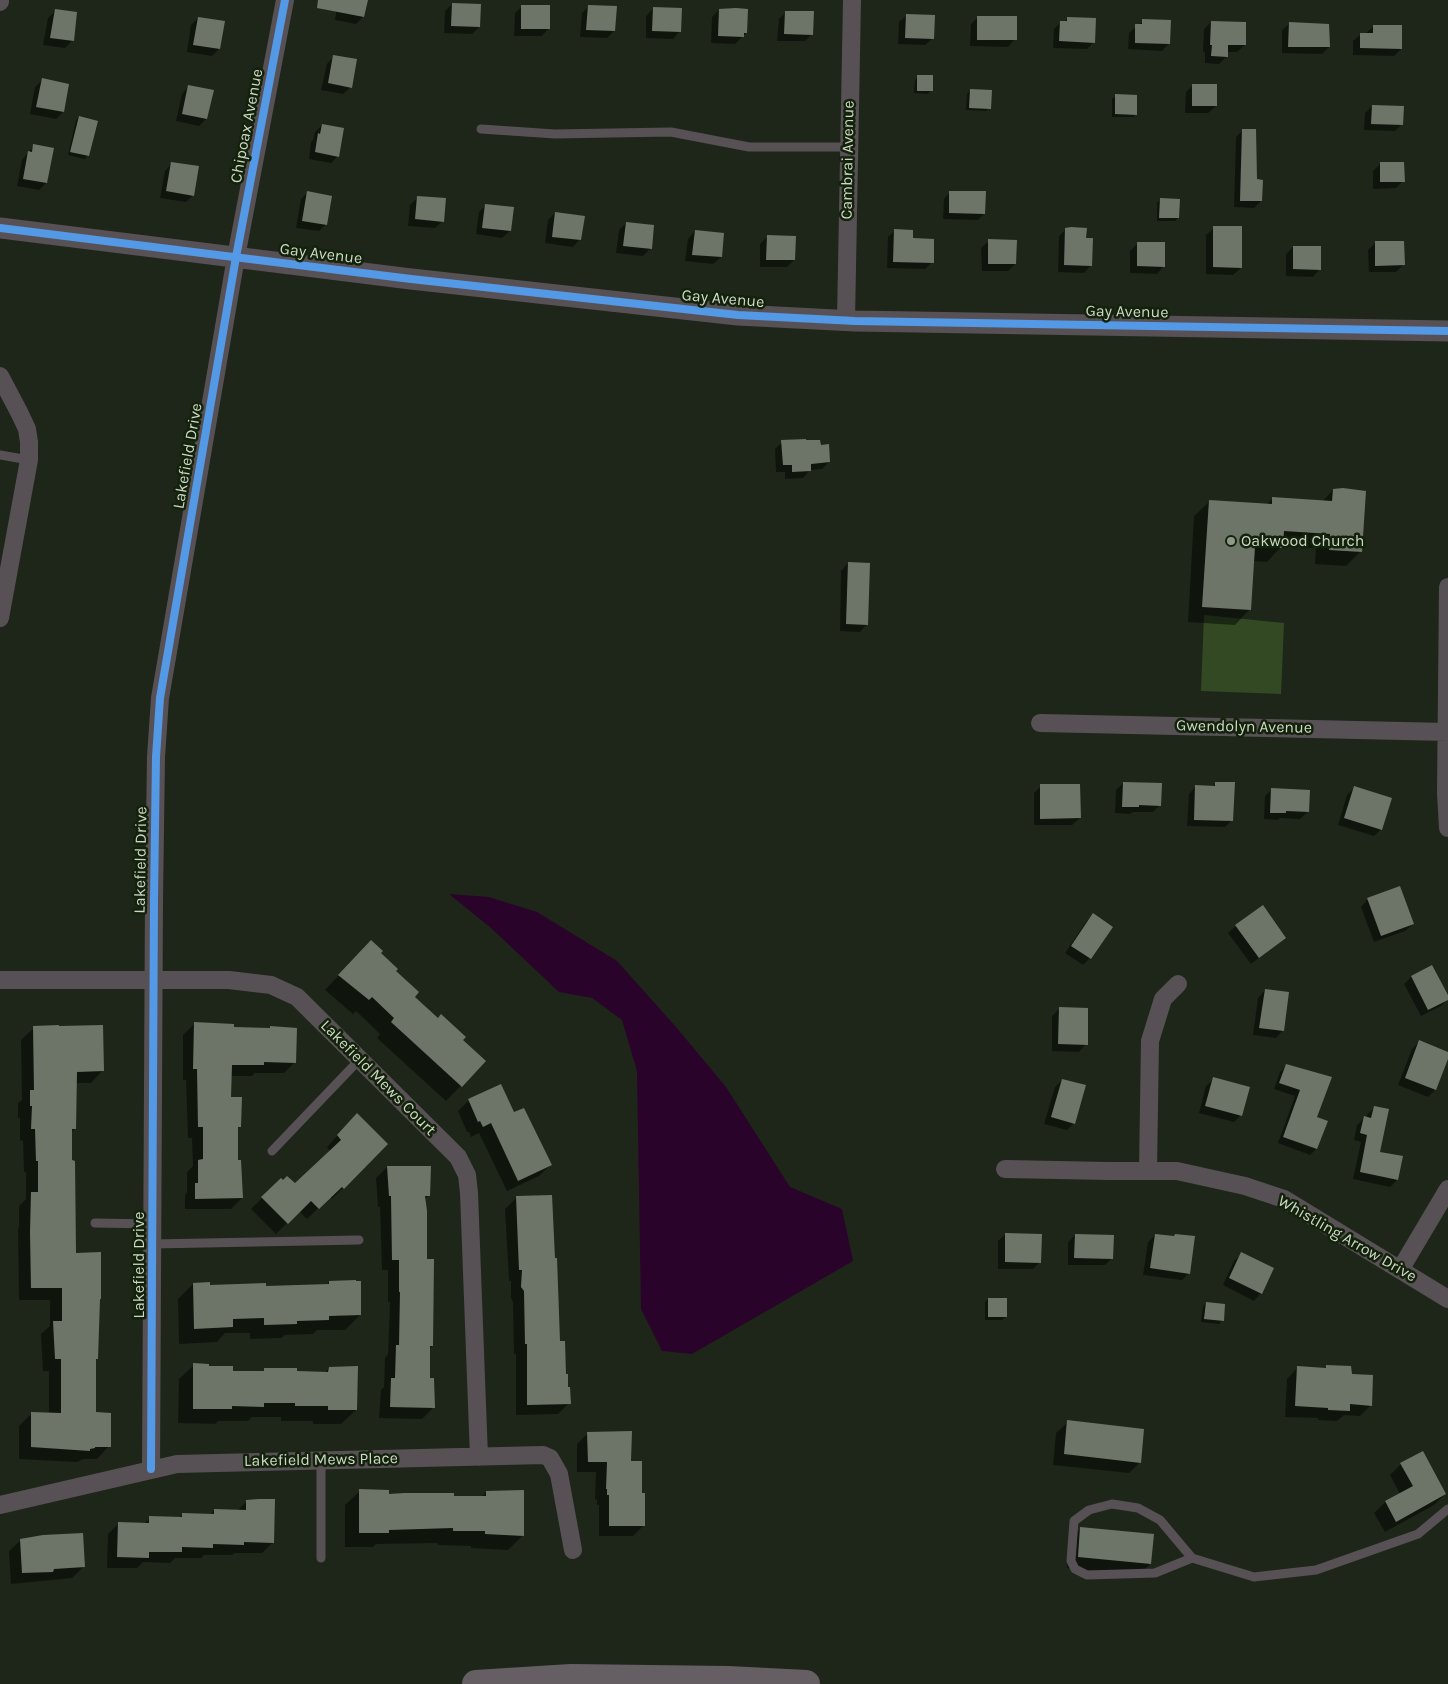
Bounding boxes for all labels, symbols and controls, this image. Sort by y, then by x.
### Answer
street label: Chipoax Avenue [227,67,267,185]
street label: Cambrai Avenue [837,100,859,220]
street label: Gay Avenue [279,239,363,269]
street label: Gay Avenue [681,286,765,312]
street label: Gay Avenue [1085,302,1169,322]
street label: Lakefield Drive [169,402,207,510]
place label: Oakwood Church [1241,531,1364,551]
marker: Oakwood Church [1225,535,1237,547]
street label: Gwendolyn Avenue [1176,716,1312,738]
street label: Lakefield Drive [130,806,152,914]
street label: Lakefield Mews Court [316,1016,440,1140]
street label: Whistling Arrow Drive [1274,1191,1420,1287]
street label: Lakefield Drive [129,1211,149,1319]
street label: Lakefield Mews Place [244,1449,398,1471]

